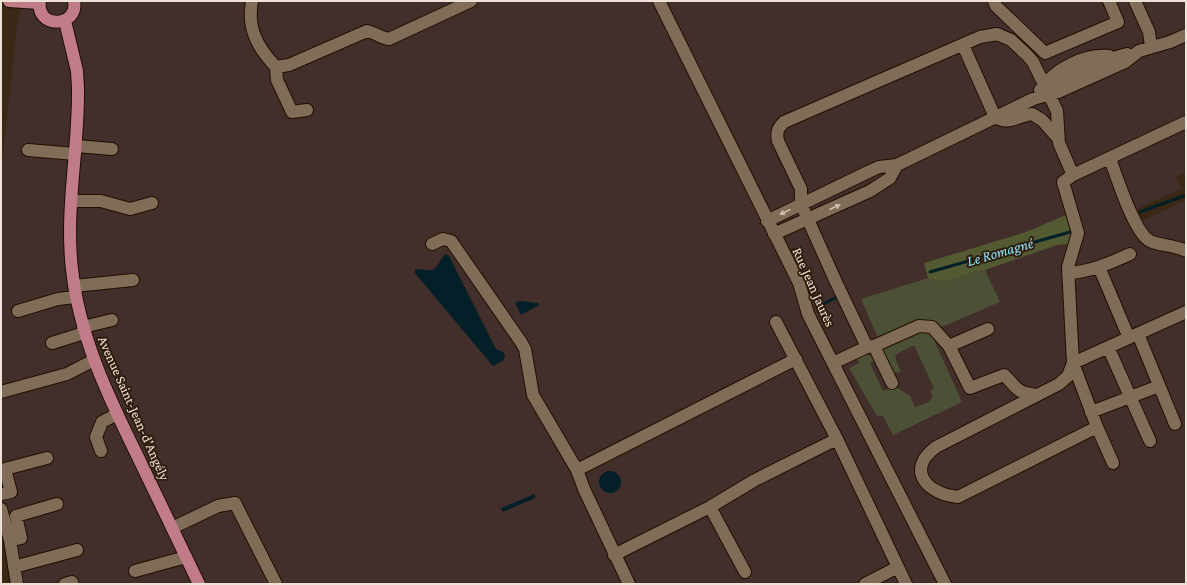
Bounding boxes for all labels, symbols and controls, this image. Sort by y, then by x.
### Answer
one-way arrow [829,204,840,210]
one-way arrow [779,209,791,215]
water label: Le Romagné [965,235,1037,270]
street label: Rue Jean Jaurès [789,245,839,329]
street label: Avenue Saint-Jean-d'Angély [95,333,173,483]

